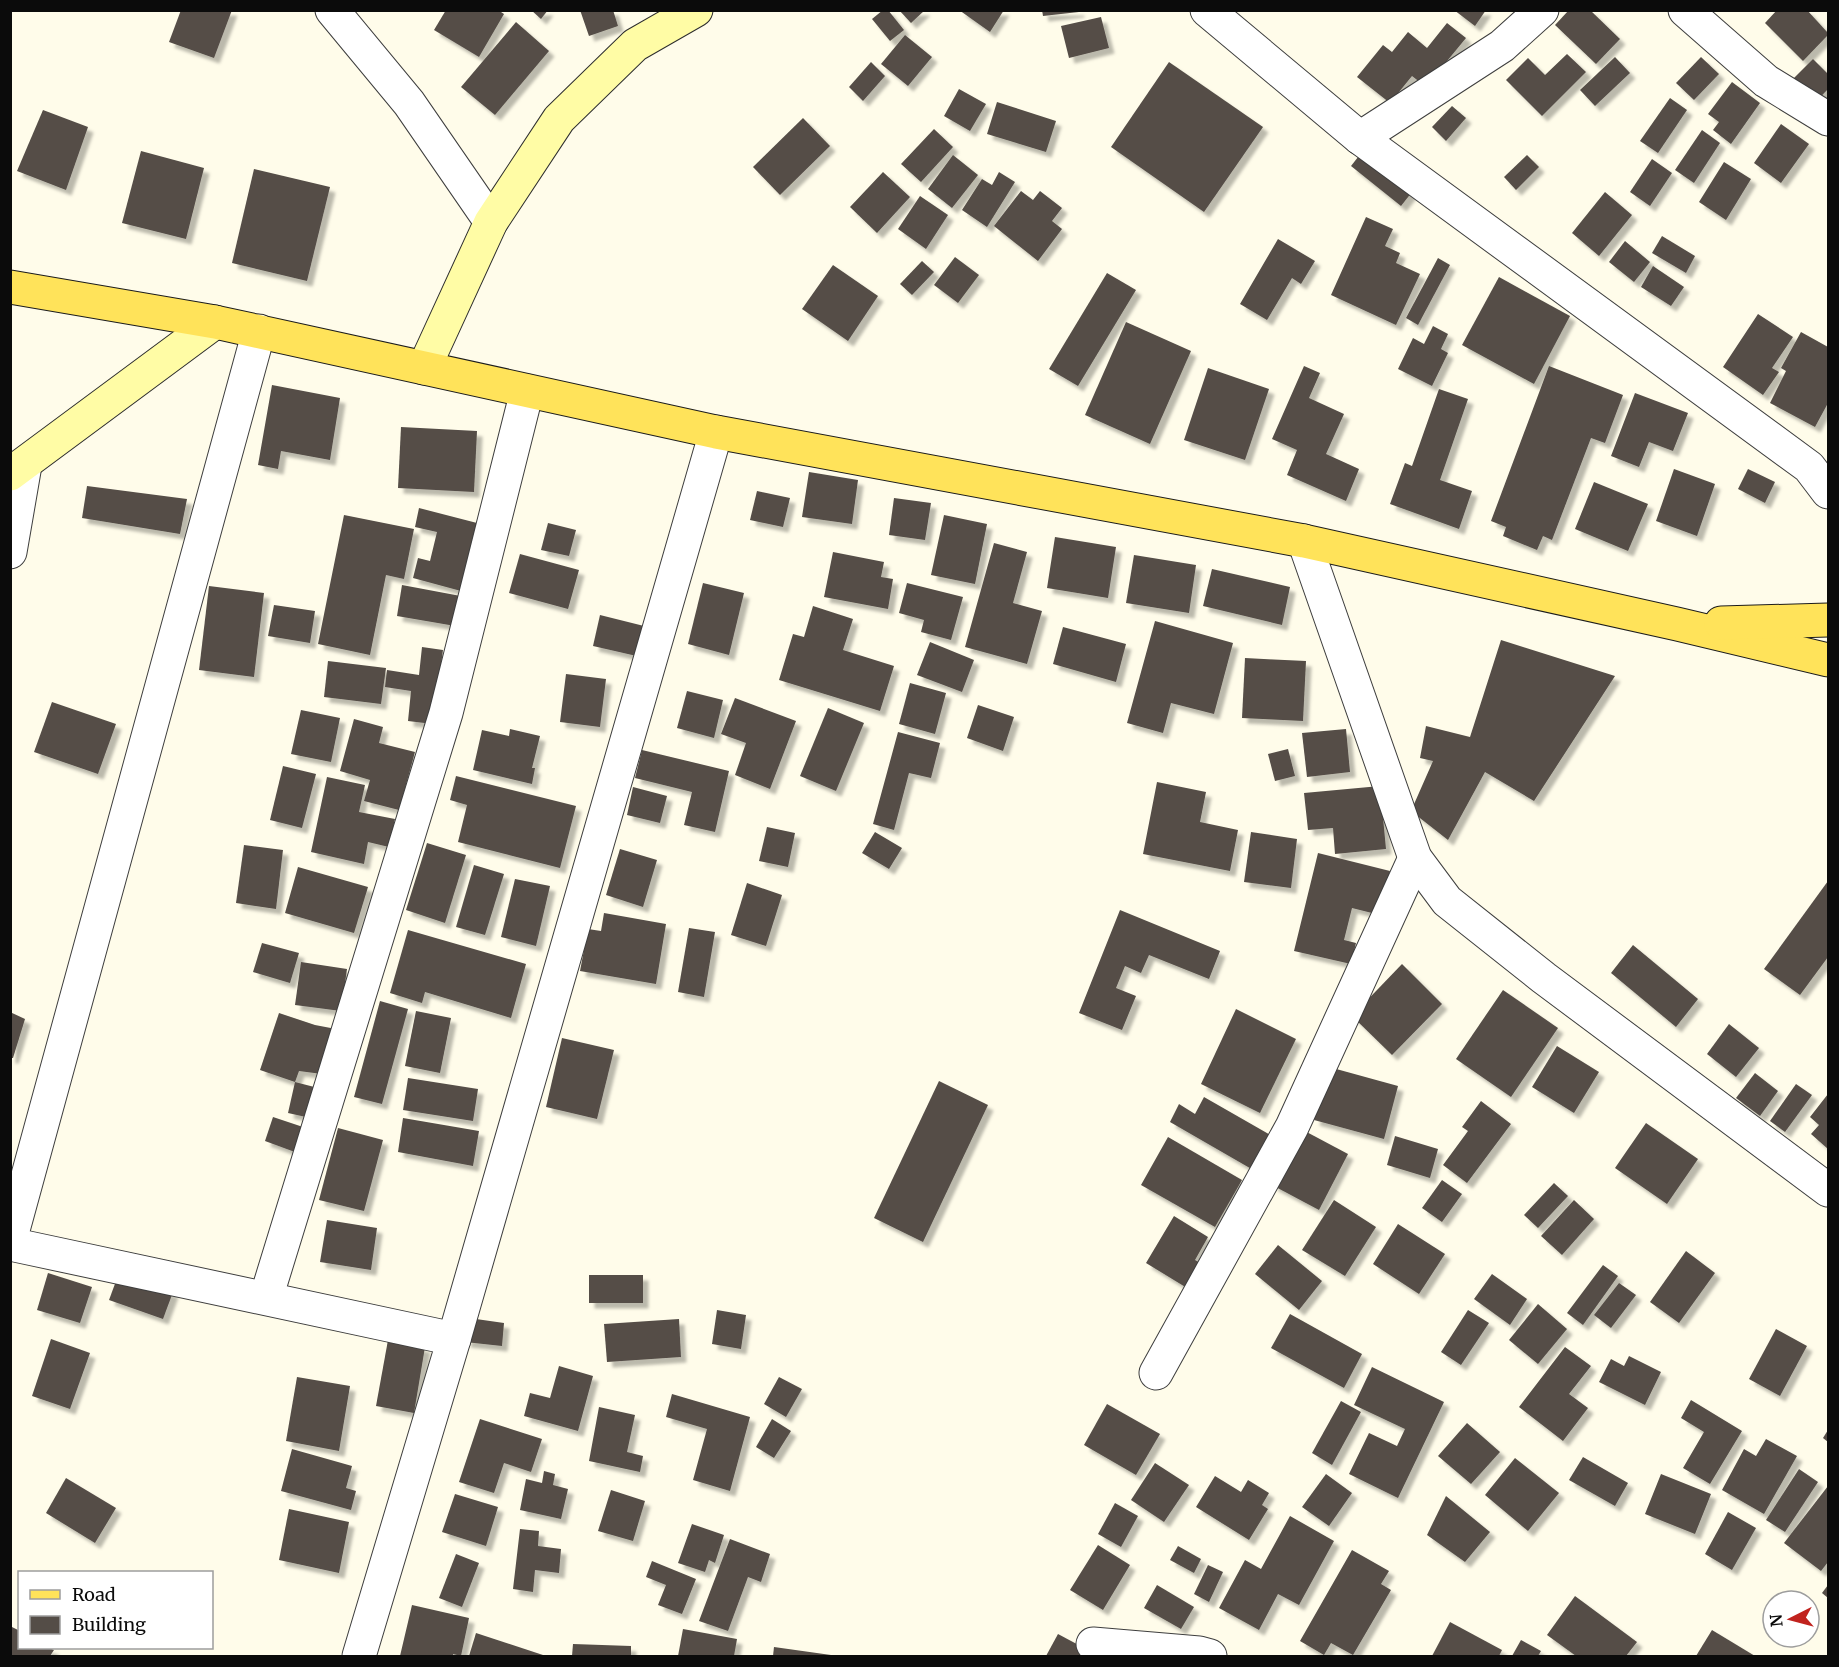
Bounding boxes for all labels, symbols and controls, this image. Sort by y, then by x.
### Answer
legend [18,1571,213,1649]
text: Road [72,1583,116,1606]
north arrow [1761,1589,1821,1649]
text: Building [72,1613,146,1636]
text: N [1765,1613,1787,1628]

